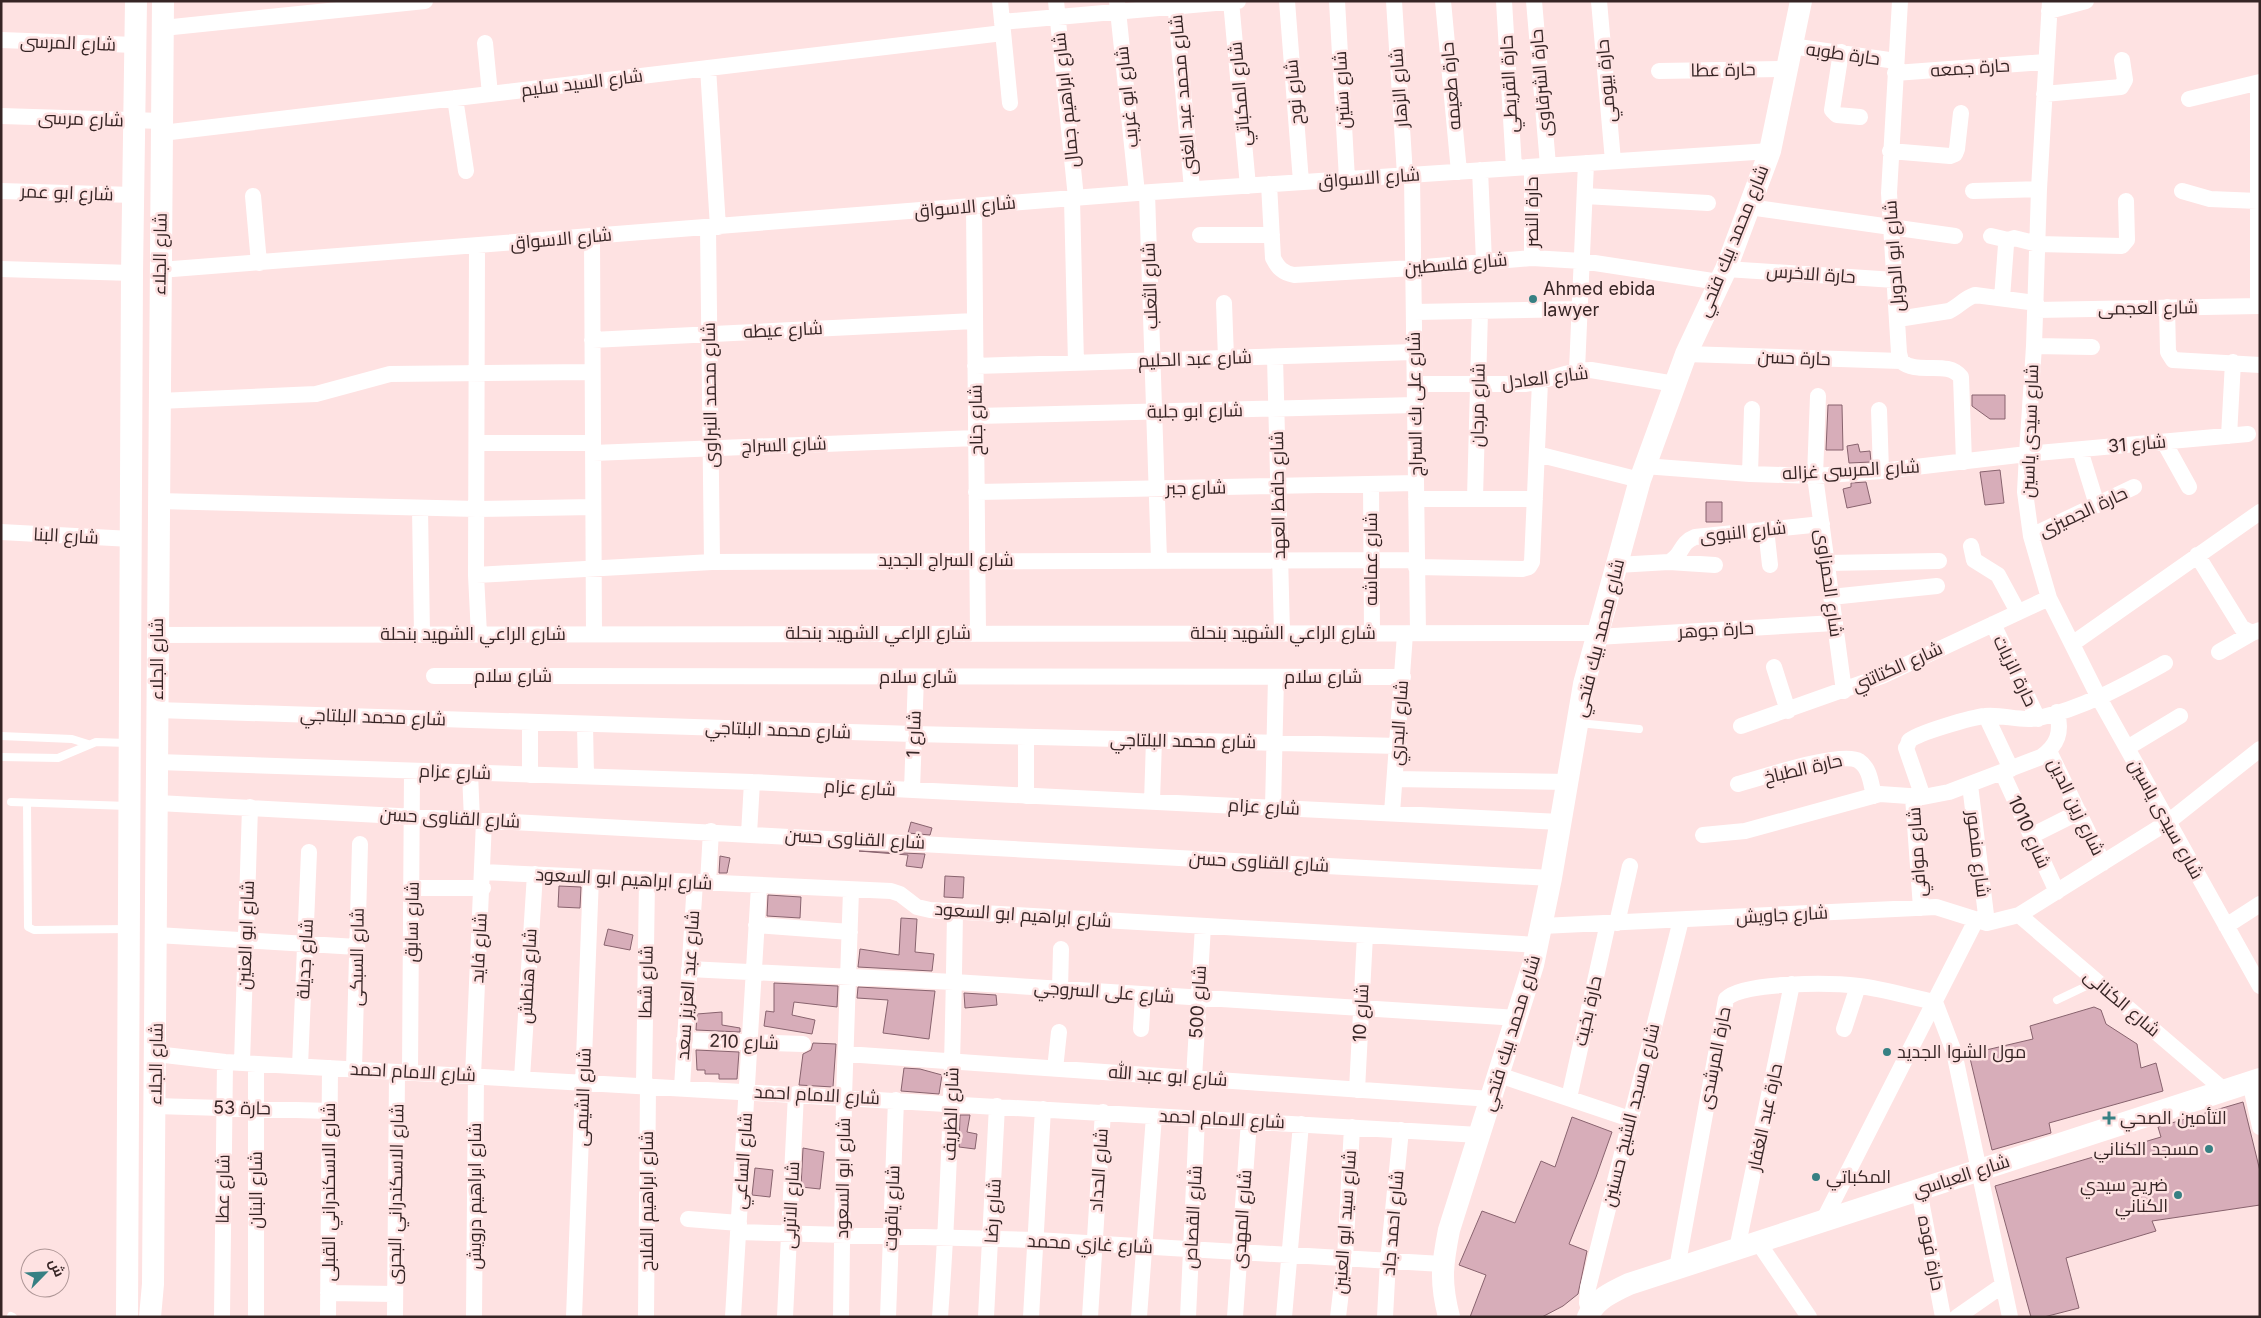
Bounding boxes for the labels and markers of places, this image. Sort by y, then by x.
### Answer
place label: Ahmed ebida lawyer [1543,278,1655,320]
marker: Ahmed ebida lawyer [1527,293,1539,305]
place label: مول الشوا الجديد [1897,1041,2026,1063]
marker: مول الشوا الجديد [1881,1046,1893,1058]
place label: التأمين الصحي [2120,1107,2227,1132]
marker: التأمين الصحي [2102,1111,2116,1125]
place label: مسجد الكناني [2093,1138,2199,1163]
marker: مسجد الكناني [2203,1143,2215,1155]
place label: المكباتي [1826,1166,1891,1191]
marker: المكباتي [1810,1171,1822,1183]
place label: ضريح سيدي الكناني [2080,1174,2168,1220]
marker: ضريح سيدي الكناني [2172,1189,2184,1201]

